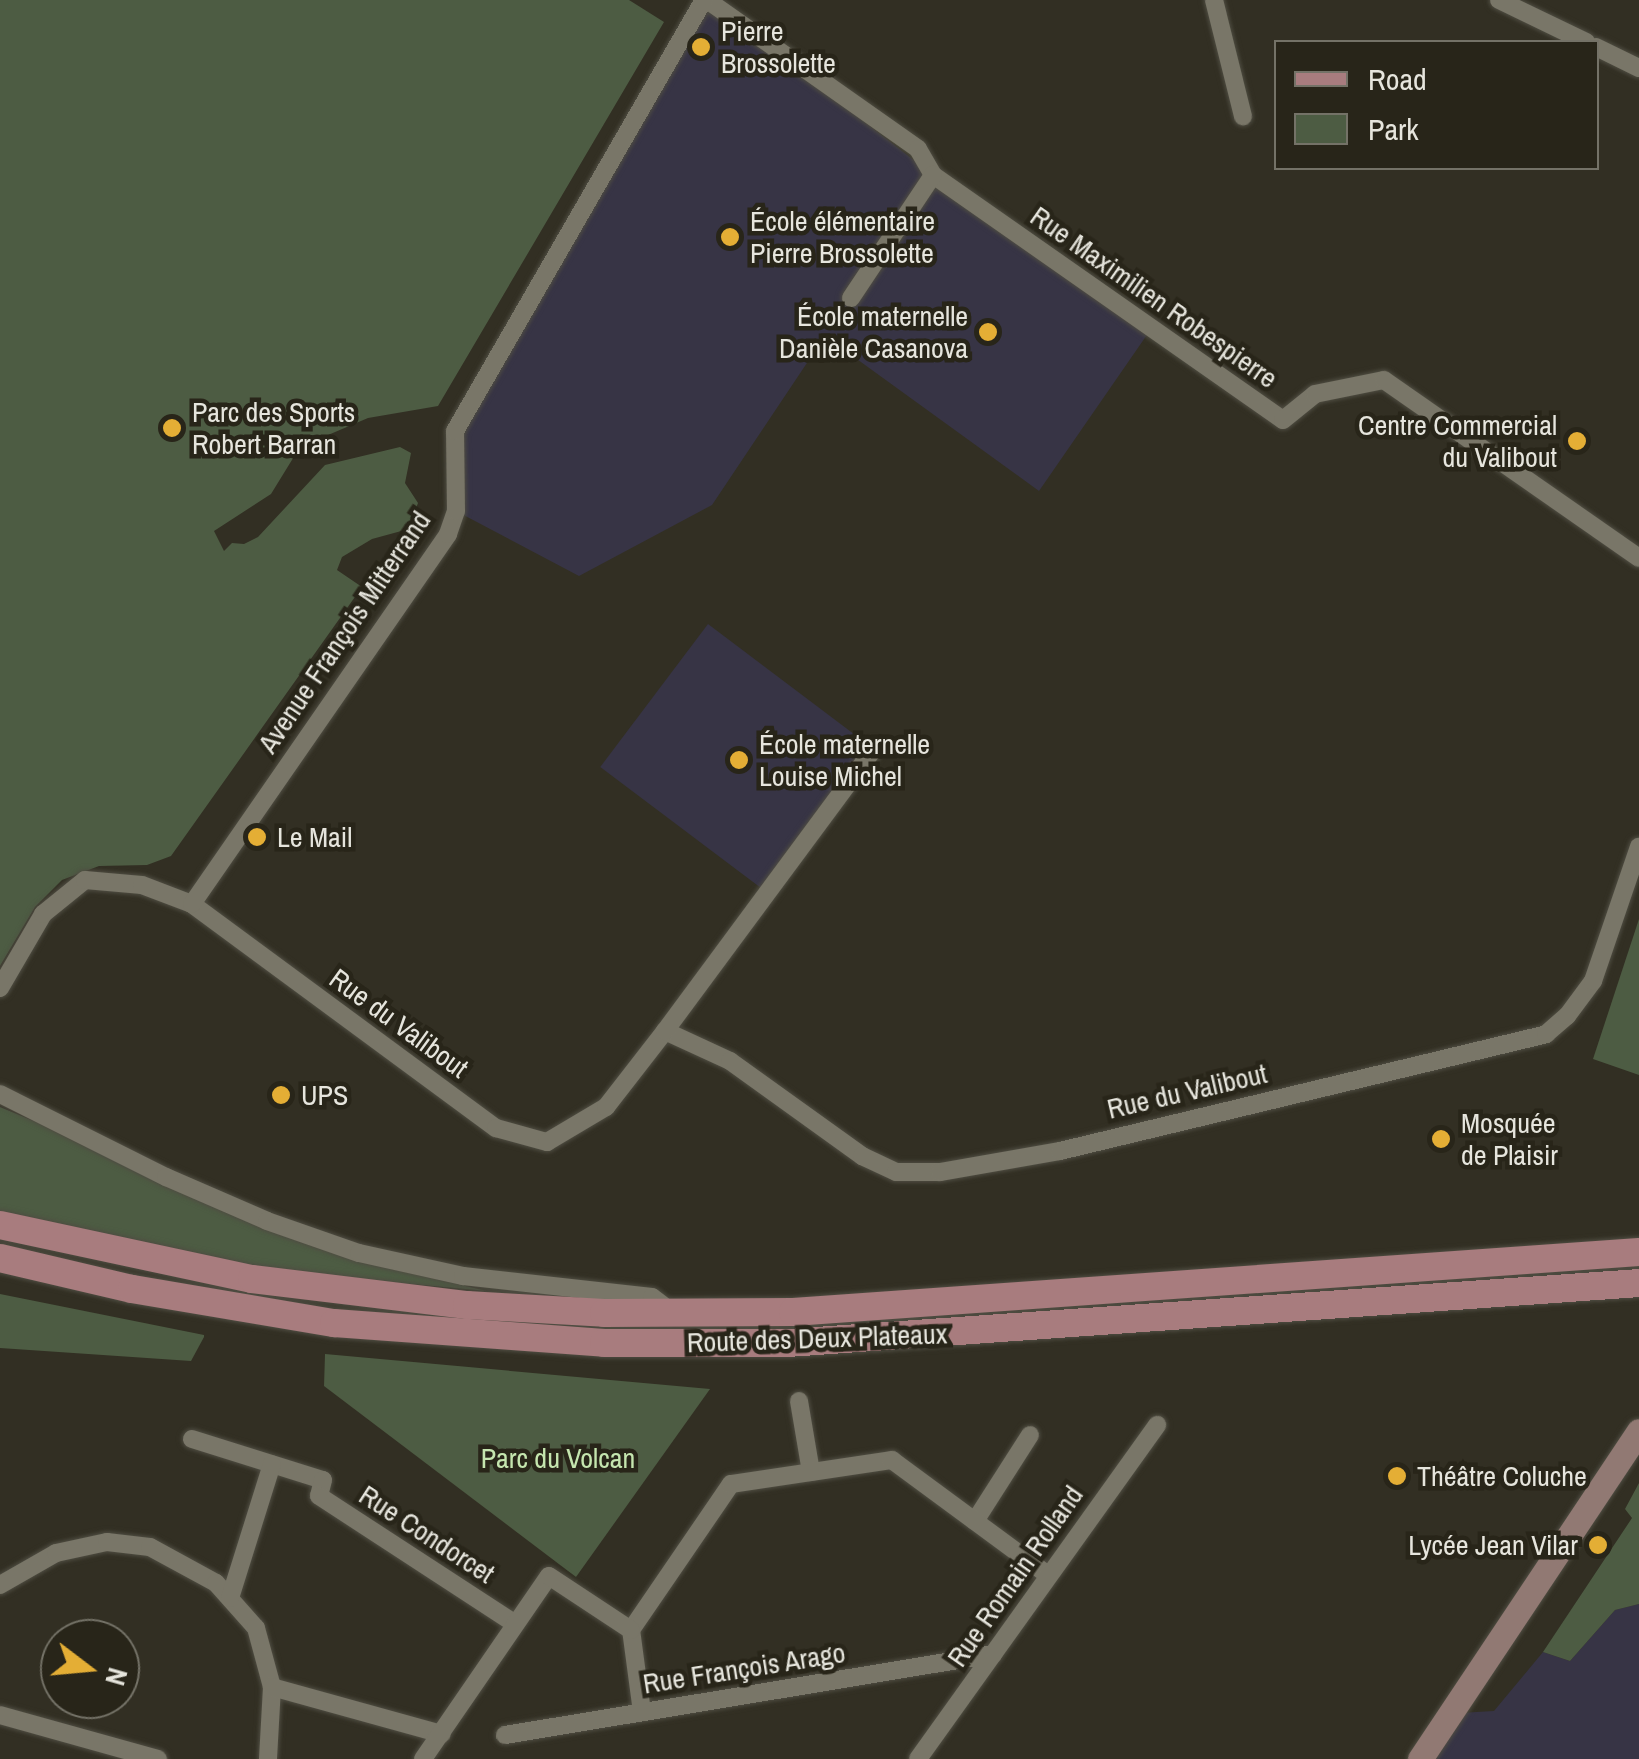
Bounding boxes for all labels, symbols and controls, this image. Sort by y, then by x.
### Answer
place label: Pierre Brossolette [721,14,836,80]
marker: Pierre Brossolette [690,36,712,58]
legend [1274,40,1599,170]
text: Road [1368,59,1427,99]
text: Park [1368,109,1419,149]
street label: Rue Maximilien Robespierre [1024,199,1284,395]
place label: École élémentaire Pierre Brossolette [750,204,935,270]
marker: École élémentaire Pierre Brossolette [719,226,741,248]
place label: École maternelle Danièle Casanova [779,299,968,365]
marker: École maternelle Danièle Casanova [977,321,999,343]
place label: Parc des Sports Robert Barran [192,395,355,461]
place label: Centre Commercial du Valibout [1358,408,1557,474]
marker: Parc des Sports Robert Barran [161,417,183,439]
marker: Centre Commercial du Valibout [1566,430,1588,452]
street label: Avenue François Mitterrand [251,505,437,759]
place label: École maternelle Louise Michel [759,727,930,793]
marker: École maternelle Louise Michel [728,749,750,771]
place label: Le Mail [277,820,352,854]
marker: Le Mail [246,826,268,848]
street label: Rue du Valibout [323,962,475,1084]
street label: Rue du Valibout [1104,1056,1270,1126]
place label: UPS [301,1078,348,1112]
marker: UPS [270,1084,292,1106]
place label: Mosquée de Plaisir [1461,1106,1558,1172]
marker: Mosquée de Plaisir [1430,1128,1452,1150]
street label: Route des Deux Plateaux [686,1317,948,1359]
park label: Parc du Volcan [481,1441,635,1475]
place label: Théâtre Coluche [1417,1459,1587,1493]
marker: Théâtre Coluche [1386,1465,1408,1487]
street label: Rue Condorcet [353,1478,501,1590]
street label: Rue Romain Rolland [940,1479,1090,1673]
place label: Lycée Jean Vilar [1408,1528,1578,1562]
marker: Lycée Jean Vilar [1587,1534,1609,1556]
north arrow [40,1619,140,1719]
street label: Rue François Arago [640,1635,848,1701]
text: N [96,1664,137,1690]

